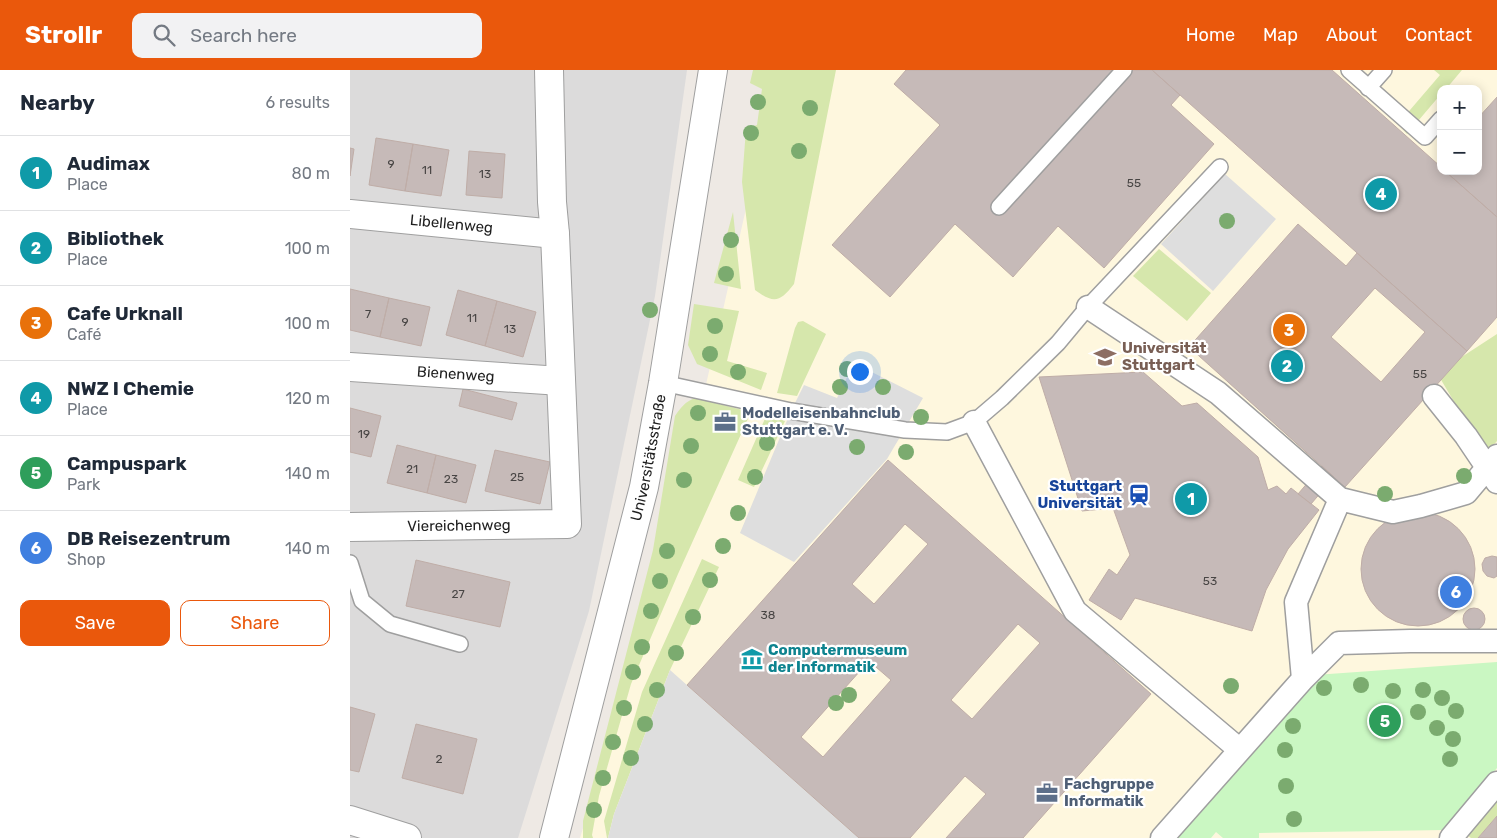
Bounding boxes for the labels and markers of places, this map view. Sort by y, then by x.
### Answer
pin: 4 [1365,175,1397,213]
pin: 3 [1273,311,1305,349]
place label: Universität Stuttgart [1122,339,1207,374]
school or university icon: Universität Stuttgart [1092,344,1118,370]
pin: 2 [1271,347,1303,385]
place label: Modelleisenbahnclub Stuttgart e. V. [742,404,901,439]
office icon: Modelleisenbahnclub Stuttgart e. V. [712,409,738,435]
place label: Stuttgart Universität [1037,477,1122,512]
pin: 1 [1175,480,1207,518]
station icon: Stuttgart Universität [1126,482,1152,508]
pin: 6 [1440,573,1472,611]
place label: Computermuseum der Informatik [768,641,907,676]
museum icon: Computermuseum der Informatik [739,646,765,672]
pin: 5 [1369,702,1401,740]
place label: Fachgruppe Informatik [1064,775,1154,810]
office icon: Fachgruppe Informatik [1034,780,1060,806]

